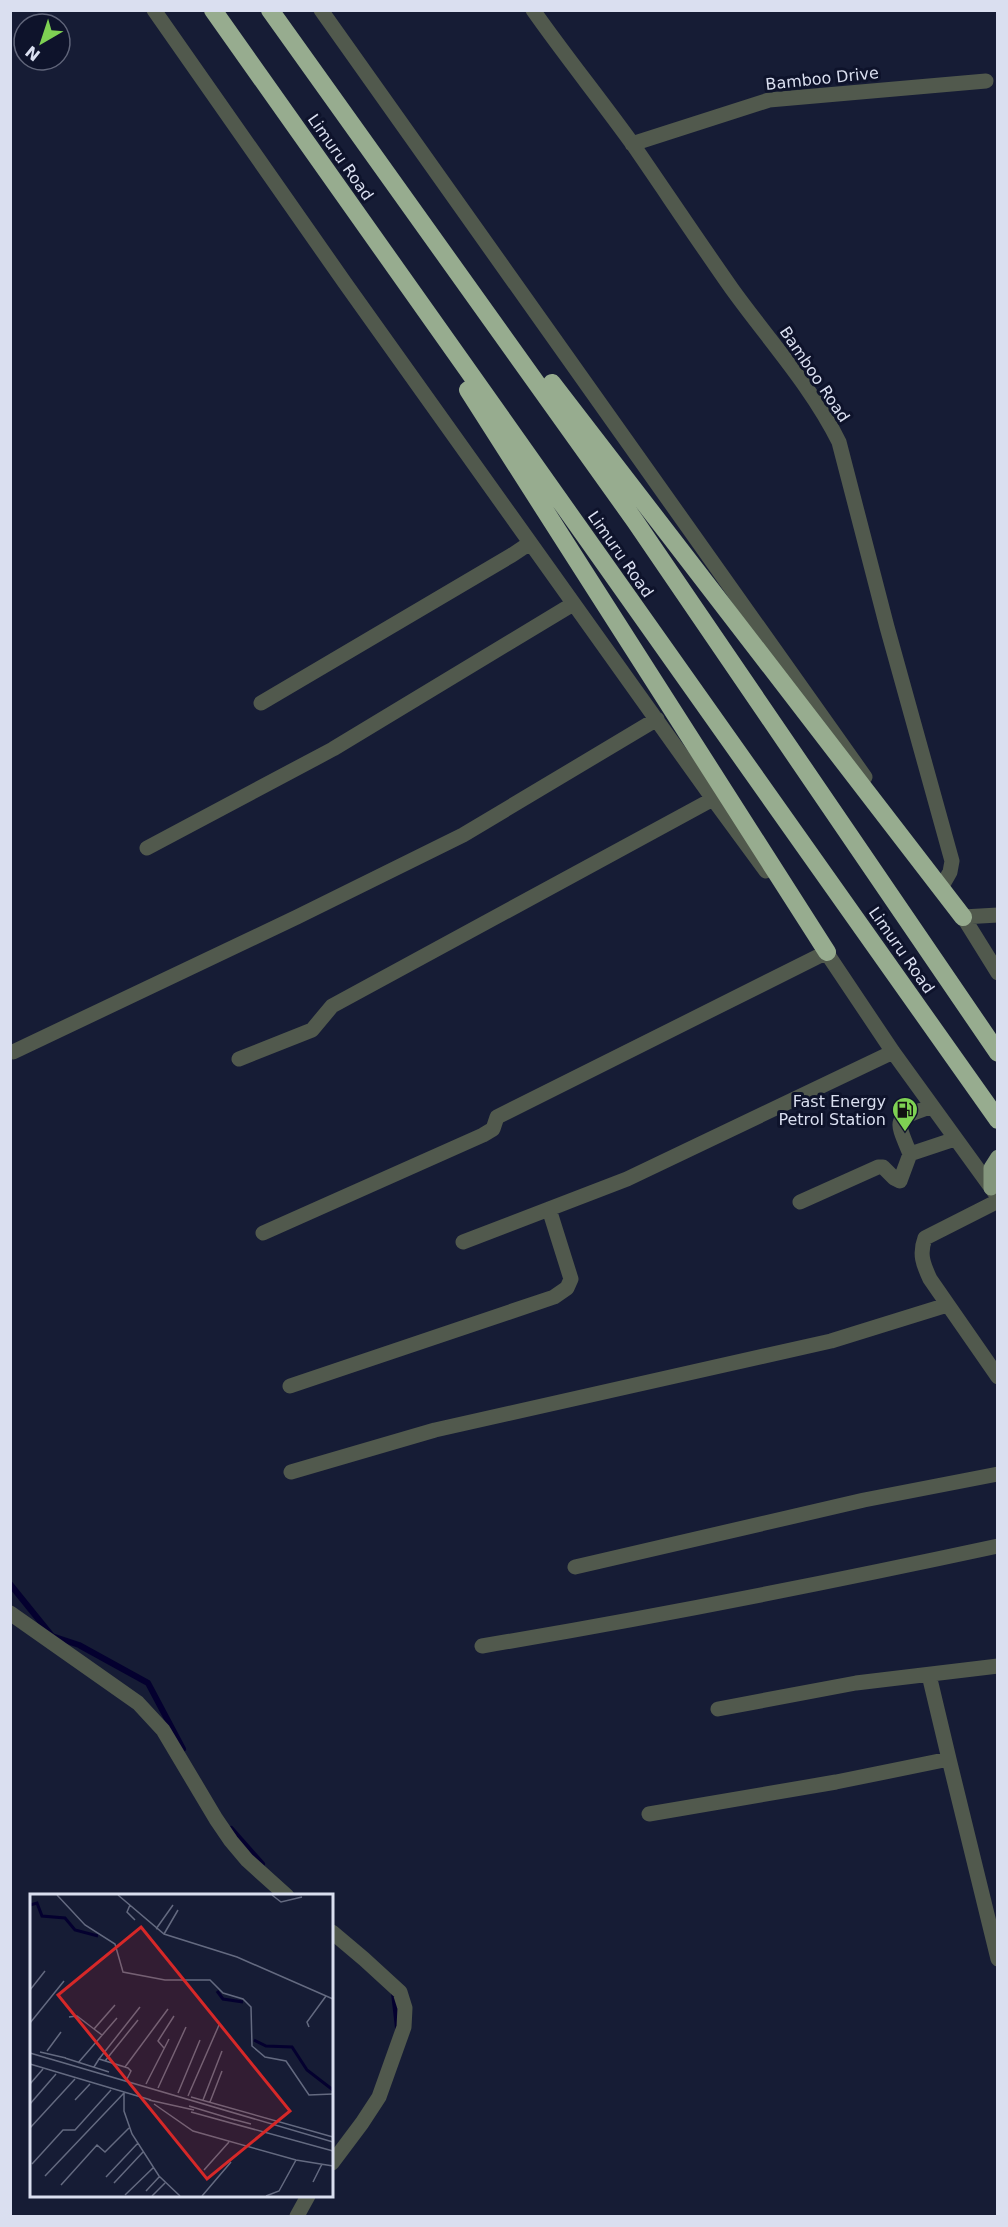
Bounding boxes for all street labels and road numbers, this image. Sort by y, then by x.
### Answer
street label: Bamboo Drive [764,63,880,94]
street label: Limuru Road [304,110,377,204]
street label: Bamboo Road [776,323,854,426]
street label: Limuru Road [584,507,657,601]
street label: Limuru Road [865,903,938,997]

